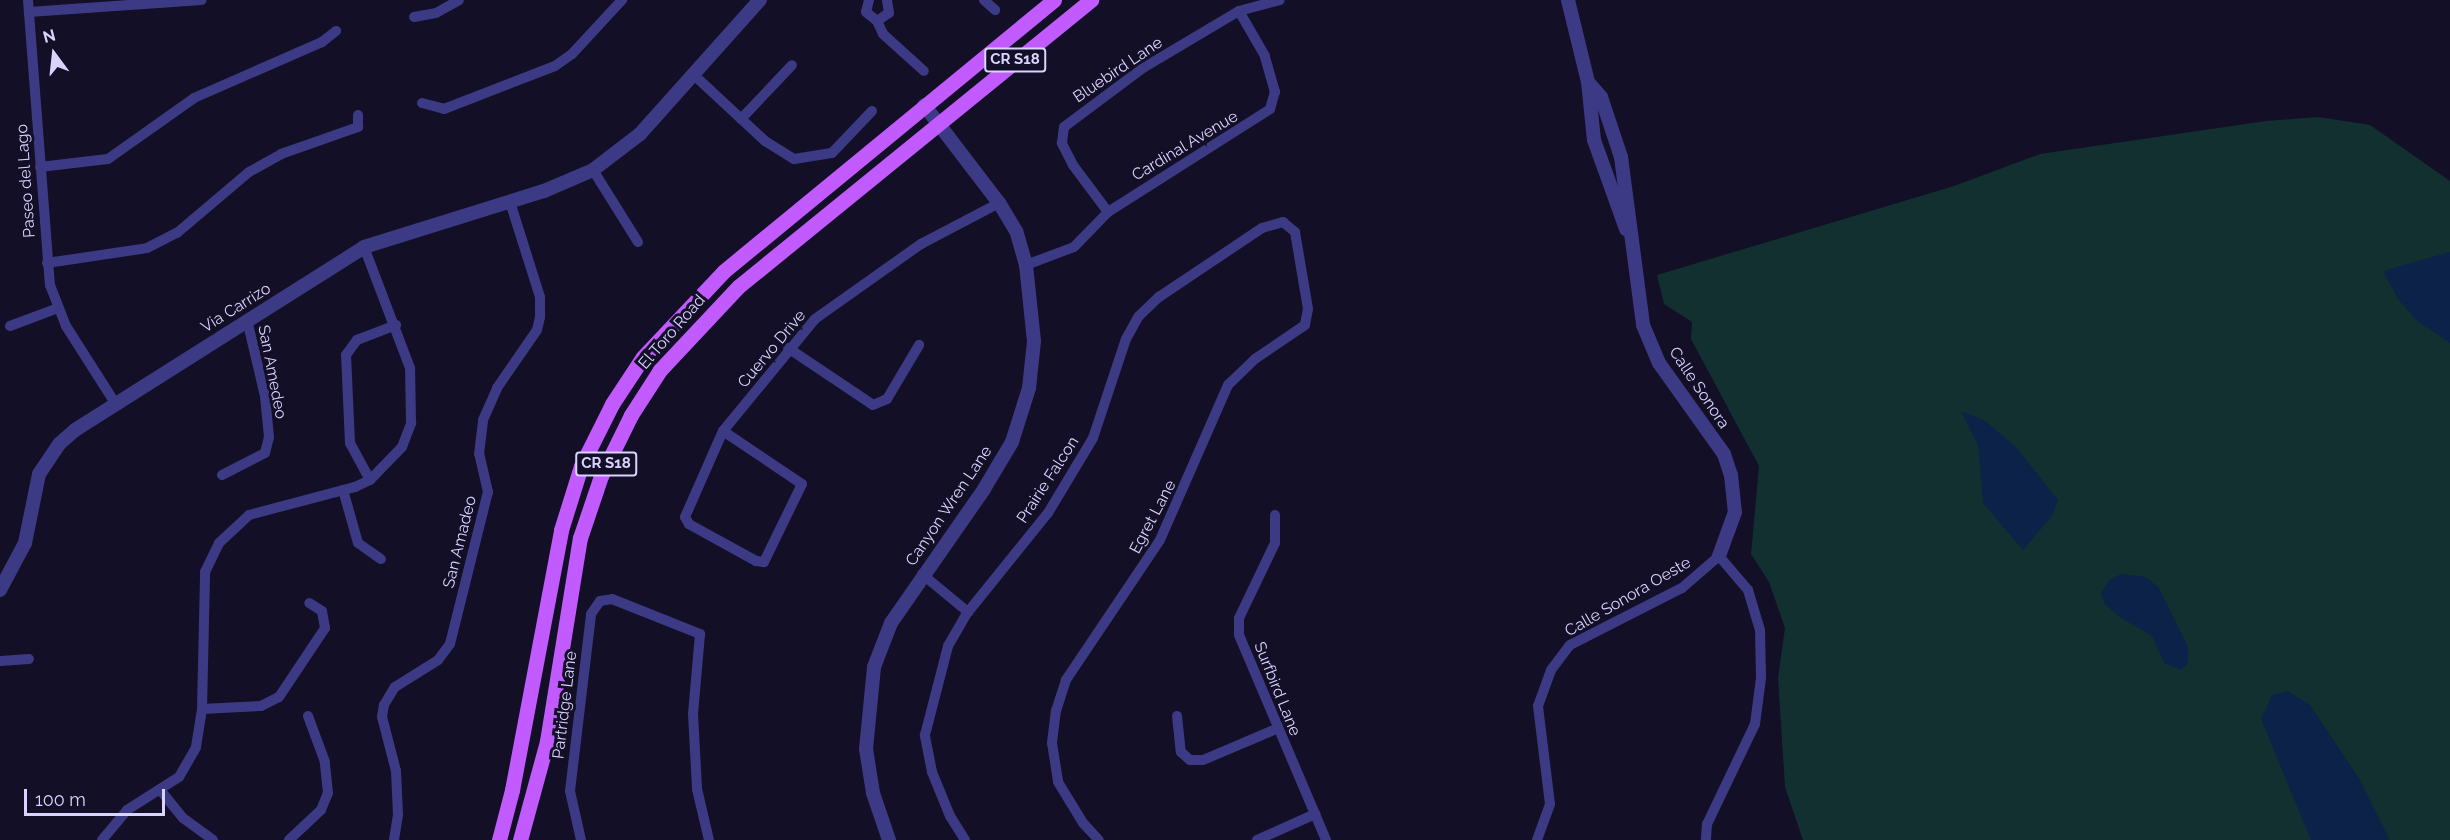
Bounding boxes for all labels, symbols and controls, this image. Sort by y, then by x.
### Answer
north arrow [24,24,84,84]
text: N [41,25,58,47]
street label: Bluebird Lane [1070,33,1166,107]
road number: CR S18 [984,48,1046,72]
street label: Cardinal Avenue [1128,107,1242,185]
street label: Paseo del Lago [12,123,40,239]
street label: Via Carrizo [198,279,274,337]
street label: El Toro Road [634,291,710,373]
street label: Cuervo Drive [734,306,810,392]
street label: San Amedeo [253,323,291,421]
street label: Calle Sonora [1665,344,1733,432]
street label: Prairie Falcon [1013,433,1083,527]
street label: Canyon Wren Lane [902,442,996,570]
road number: CR S18 [574,452,638,476]
street label: Egret Lane [1126,477,1180,557]
street label: San Amadeo [439,494,481,590]
street label: Calle Sonora Oeste [1562,553,1694,641]
street label: Surfbird Lane [1249,639,1305,739]
street label: Partridge Lane [549,650,581,760]
scale bar [27,777,168,815]
text: 100 m [35,789,86,810]

